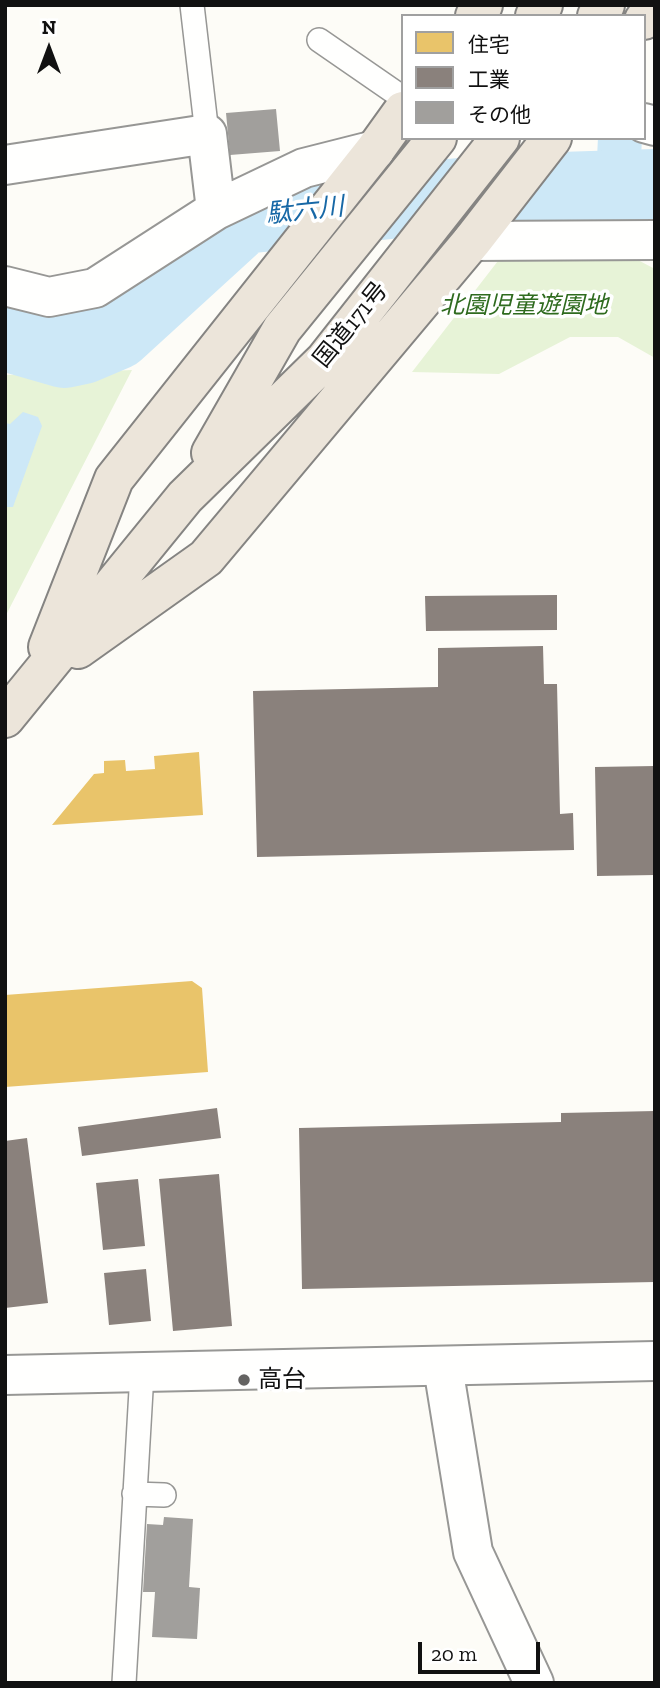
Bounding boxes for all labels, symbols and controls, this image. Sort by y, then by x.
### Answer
north arrow [14,14,84,84]
legend [401,14,646,140]
text: N [42,16,56,39]
text: 住宅 [468,32,510,57]
text: 工業 [468,67,510,92]
text: その他 [468,102,531,127]
water label: 駄六川 [265,191,345,231]
street label: 国道171号 [308,277,394,373]
park label: 北園児童遊園地 [440,292,608,320]
place label: 高台 [258,1366,306,1394]
marker: 高台 [236,1372,252,1388]
scale bar [422,1628,544,1672]
text: 20 m [431,1641,477,1666]

